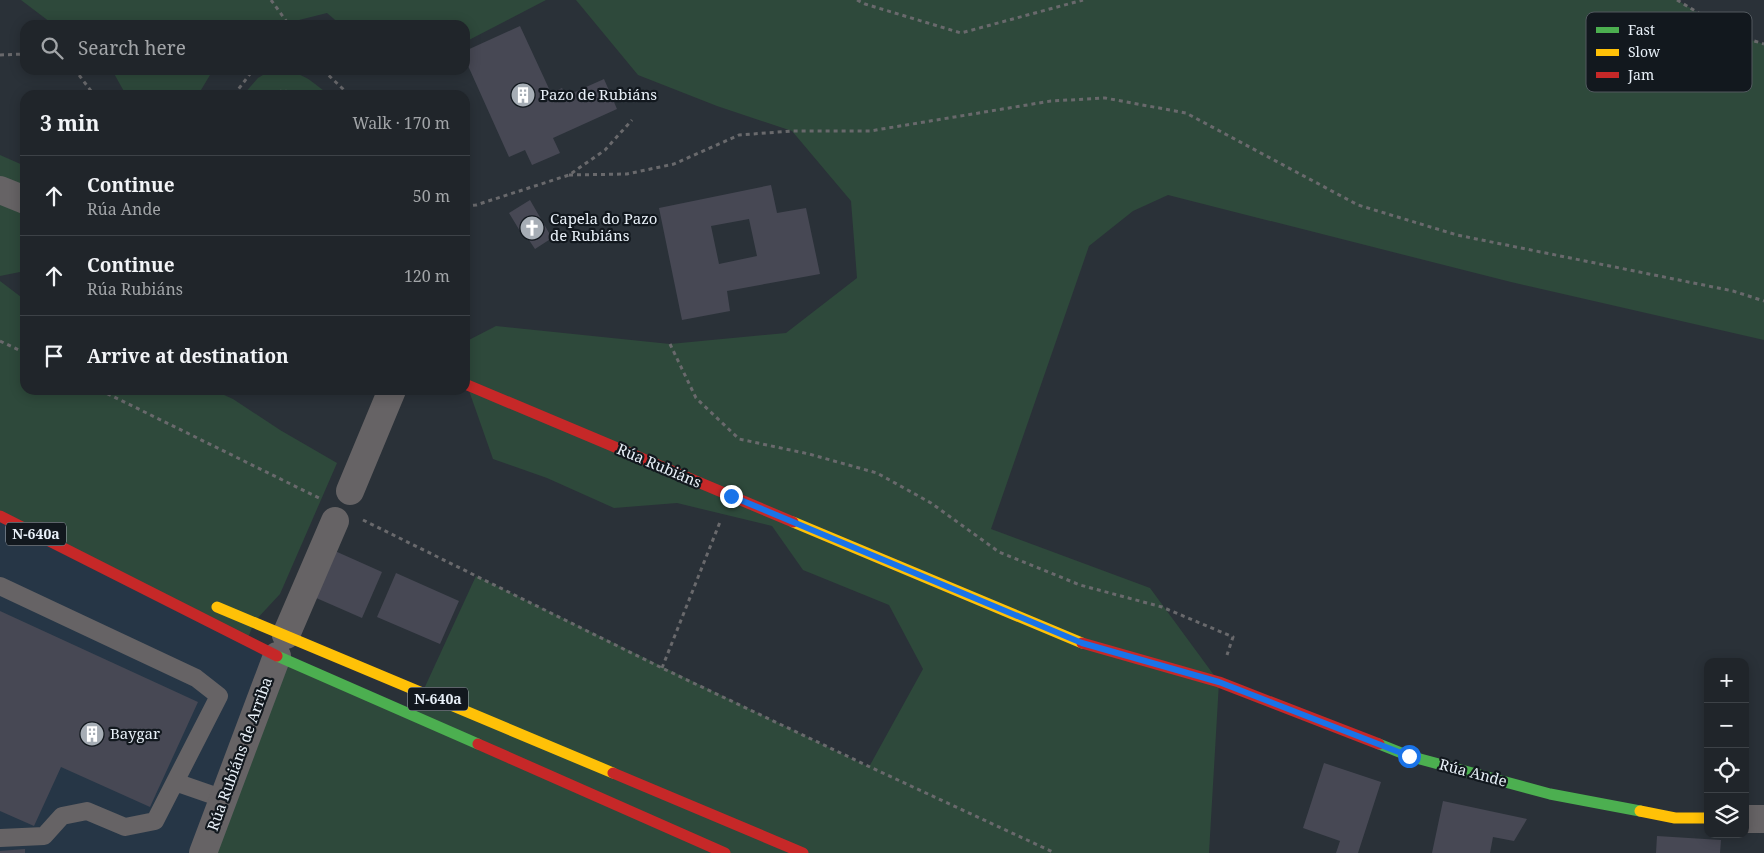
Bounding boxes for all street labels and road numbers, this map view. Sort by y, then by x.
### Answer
street label: Rúa Rubiáns [614,438,705,492]
road number: N-640a [6,522,66,546]
street label: Rúa Rubiáns de Arriba [202,674,276,833]
road number: N-640a [408,688,468,711]
street label: Rúa Ande [1437,753,1509,791]

